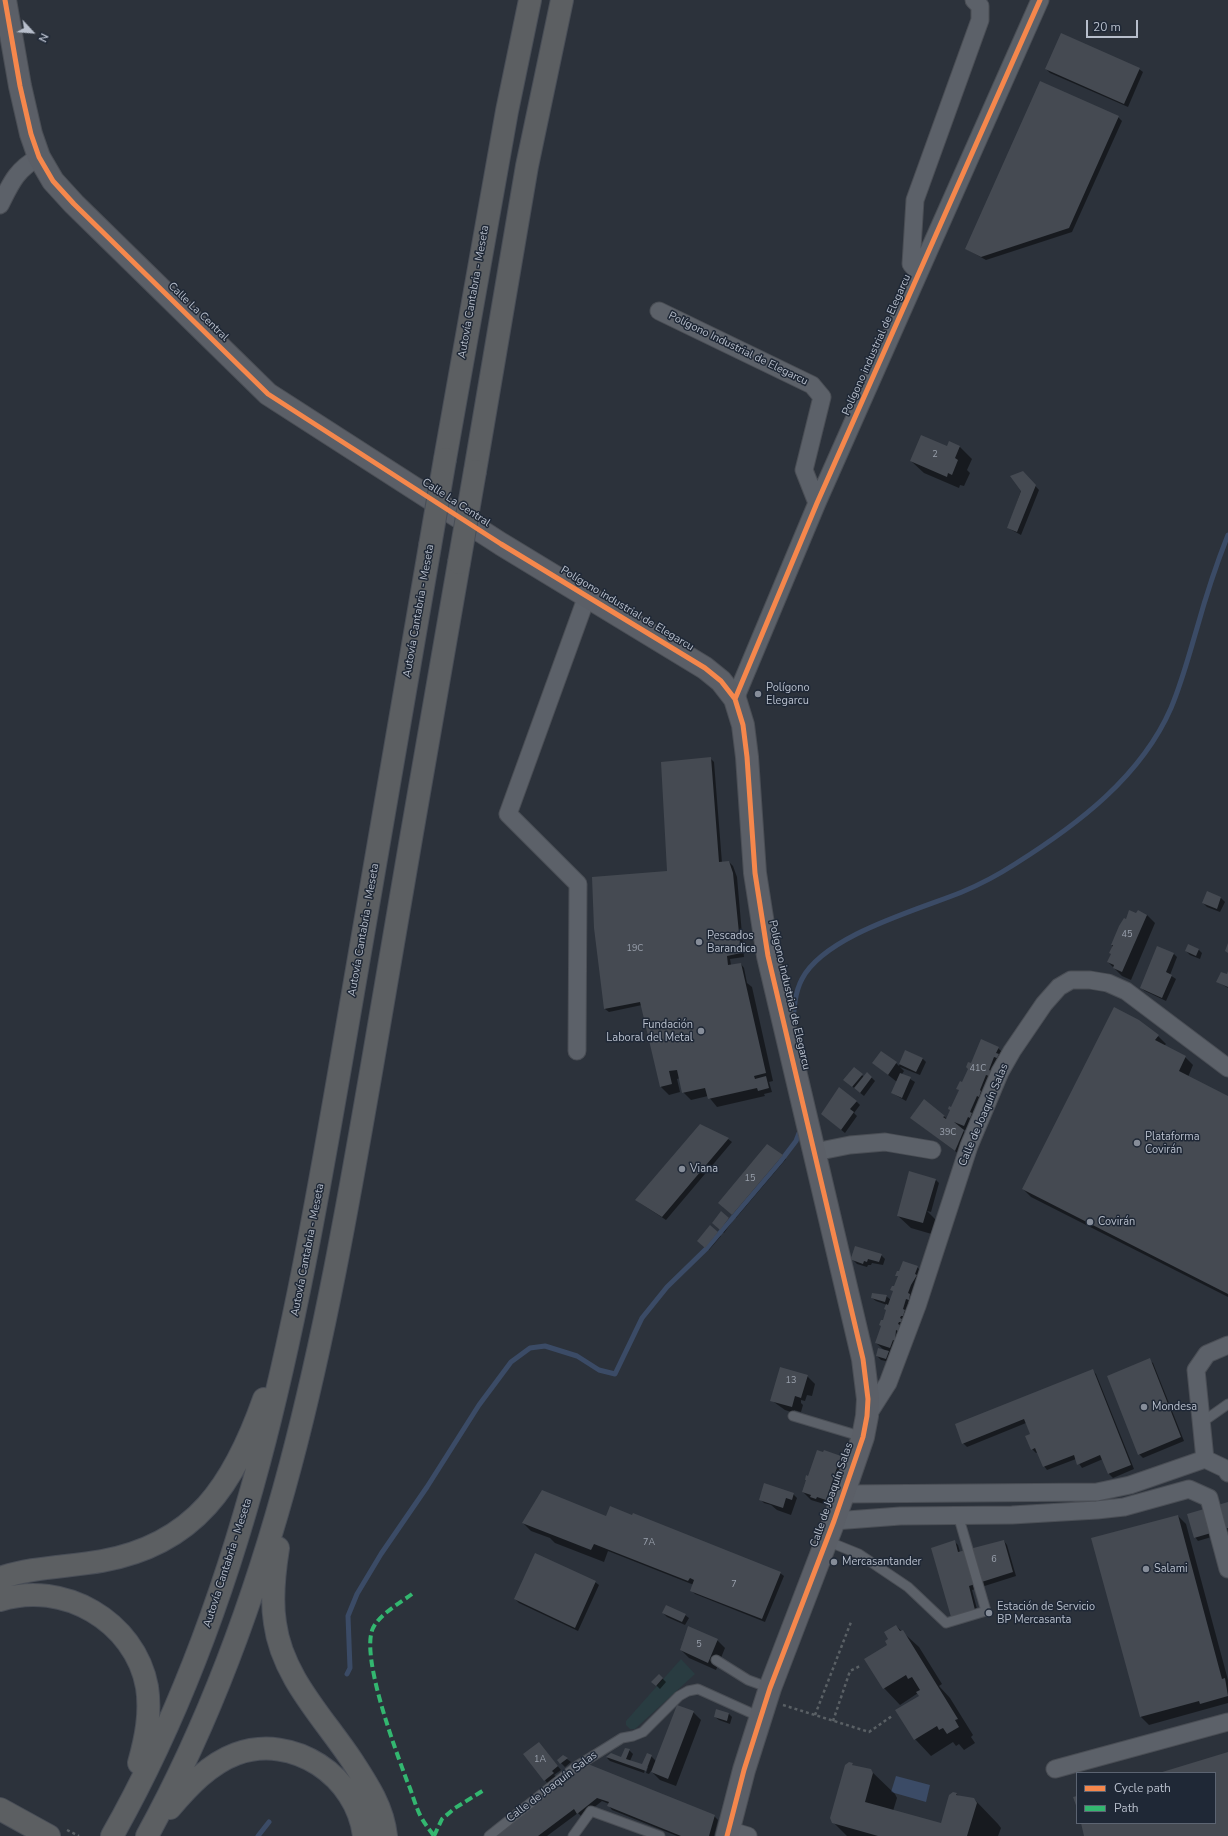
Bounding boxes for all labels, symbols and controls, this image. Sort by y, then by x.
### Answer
north arrow [12,12,52,52]
scale bar [1088,12,1140,38]
text: 20 m [1093,19,1121,35]
text: N [35,30,52,44]
street label: Autovía Cantabria - Meseta [456,224,492,360]
street label: Polígono industrial de Elegarcu [840,272,914,418]
street label: Calle La Central [165,280,231,344]
street label: Polígono Industrial de Elegarcu [666,309,810,389]
house number: 2 [932,450,938,460]
street label: Calle La Central [419,476,493,530]
street label: Autovía Cantabria - Meseta [401,543,437,679]
street label: Polígono industrial de Elegarcu [558,564,696,654]
place label: Polígono Elegarcu [766,681,810,707]
marker: Polígono Elegarcu [753,689,763,699]
street label: Autovía Cantabria - Meseta [346,862,382,998]
street label: Polígono industrial de Elegarcu [765,919,813,1071]
place label: Pescados Barandica [707,929,756,955]
house number: 45 [1122,930,1132,940]
marker: Pescados Barandica [694,937,704,947]
house number: 19C [627,944,643,954]
place label: Fundación Laboral del Metal [606,1018,693,1044]
marker: Fundación Laboral del Metal [696,1026,706,1036]
street label: Calle de Joaquín Salas [956,1062,1012,1168]
house number: 41C [970,1064,986,1074]
house number: 39C [940,1128,956,1138]
place label: Plataforma Covirán [1145,1130,1200,1156]
marker: Plataforma Covirán [1132,1138,1142,1148]
place label: Viana [690,1162,718,1176]
marker: Viana [677,1164,687,1174]
house number: 15 [745,1174,755,1184]
street label: Autovía Cantabria - Meseta [289,1182,327,1318]
place label: Covirán [1098,1215,1135,1229]
marker: Covirán [1085,1217,1095,1227]
house number: 13 [786,1376,796,1386]
place label: Mondesa [1152,1400,1197,1414]
marker: Mondesa [1139,1402,1149,1412]
street label: Calle de Joaquín Salas [808,1441,856,1549]
street label: Autovía Cantabria - Meseta [201,1497,255,1629]
house number: 7A [643,1538,655,1548]
place label: Mercasantander [842,1555,922,1569]
house number: 6 [991,1555,997,1565]
marker: Mercasantander [829,1557,839,1567]
place label: Salami [1154,1562,1188,1576]
marker: Salami [1141,1564,1151,1574]
house number: 7 [731,1580,737,1590]
place label: Estación de Servicio BP Mercasanta [997,1600,1095,1626]
marker: Estación de Servicio BP Mercasanta [984,1608,994,1618]
house number: 5 [696,1640,702,1650]
street label: Calle de Joaquín Salas [504,1749,600,1825]
house number: 1A [534,1755,546,1765]
legend [1076,1772,1216,1824]
text: Cycle path [1114,1780,1171,1796]
text: Path [1114,1800,1139,1816]

